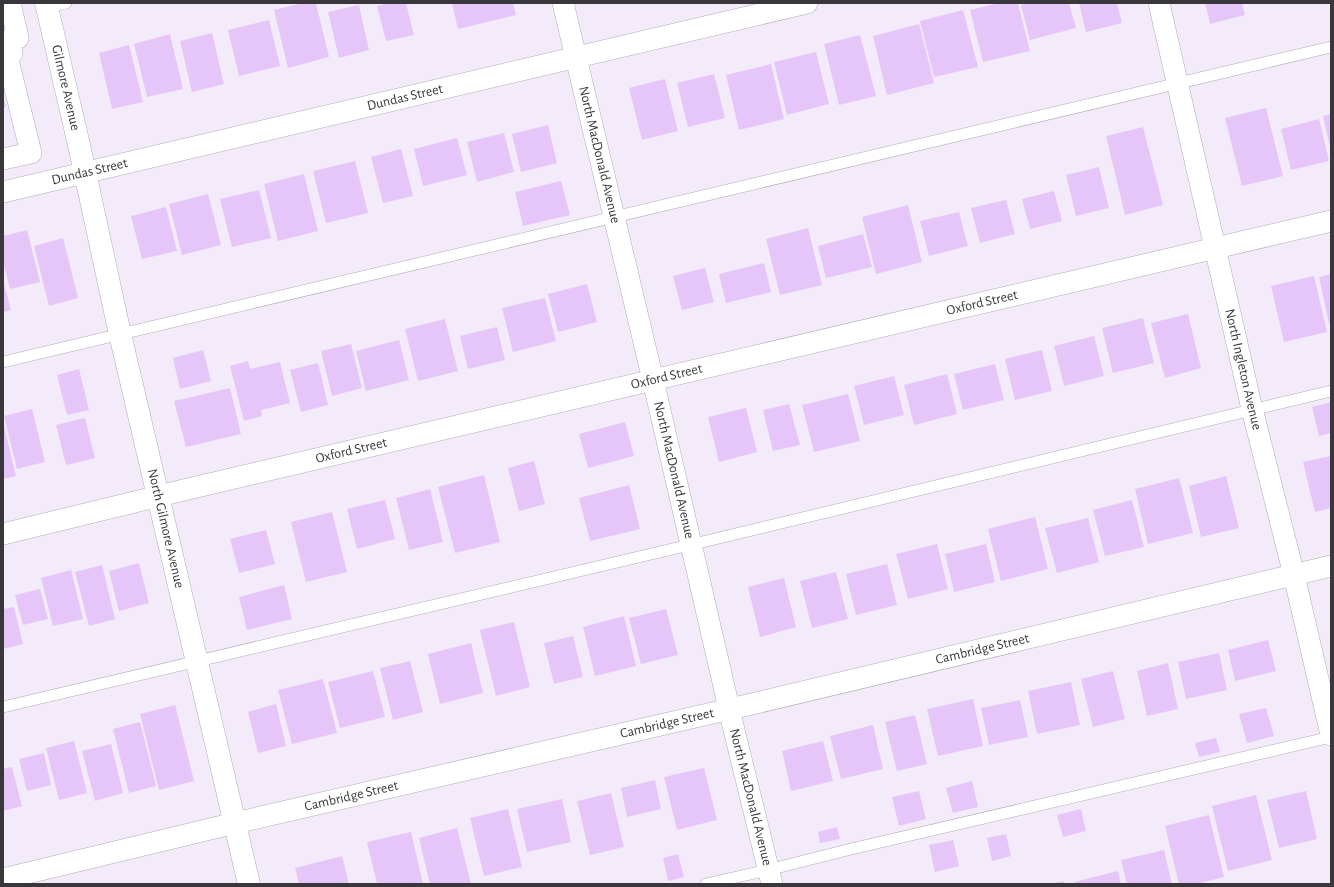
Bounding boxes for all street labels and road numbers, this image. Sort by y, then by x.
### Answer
street label: Gilmore Avenue [49,44,82,132]
street label: Dundas Street [366,82,445,113]
street label: North MacDonald Avenue [576,85,622,225]
street label: Dundas Street [50,156,129,187]
street label: Oxford Street [945,288,1020,318]
street label: North Ingleton Avenue [1222,308,1264,431]
street label: Oxford Street [630,362,704,392]
street label: North MacDonald Avenue [651,400,697,540]
street label: Oxford Street [314,435,389,466]
street label: North Gilmore Avenue [145,468,186,590]
street label: Cambridge Street [934,631,1031,667]
street label: Cambridge Street [619,706,716,741]
street label: North MacDonald Avenue [727,727,774,867]
street label: Cambridge Street [303,779,400,814]

